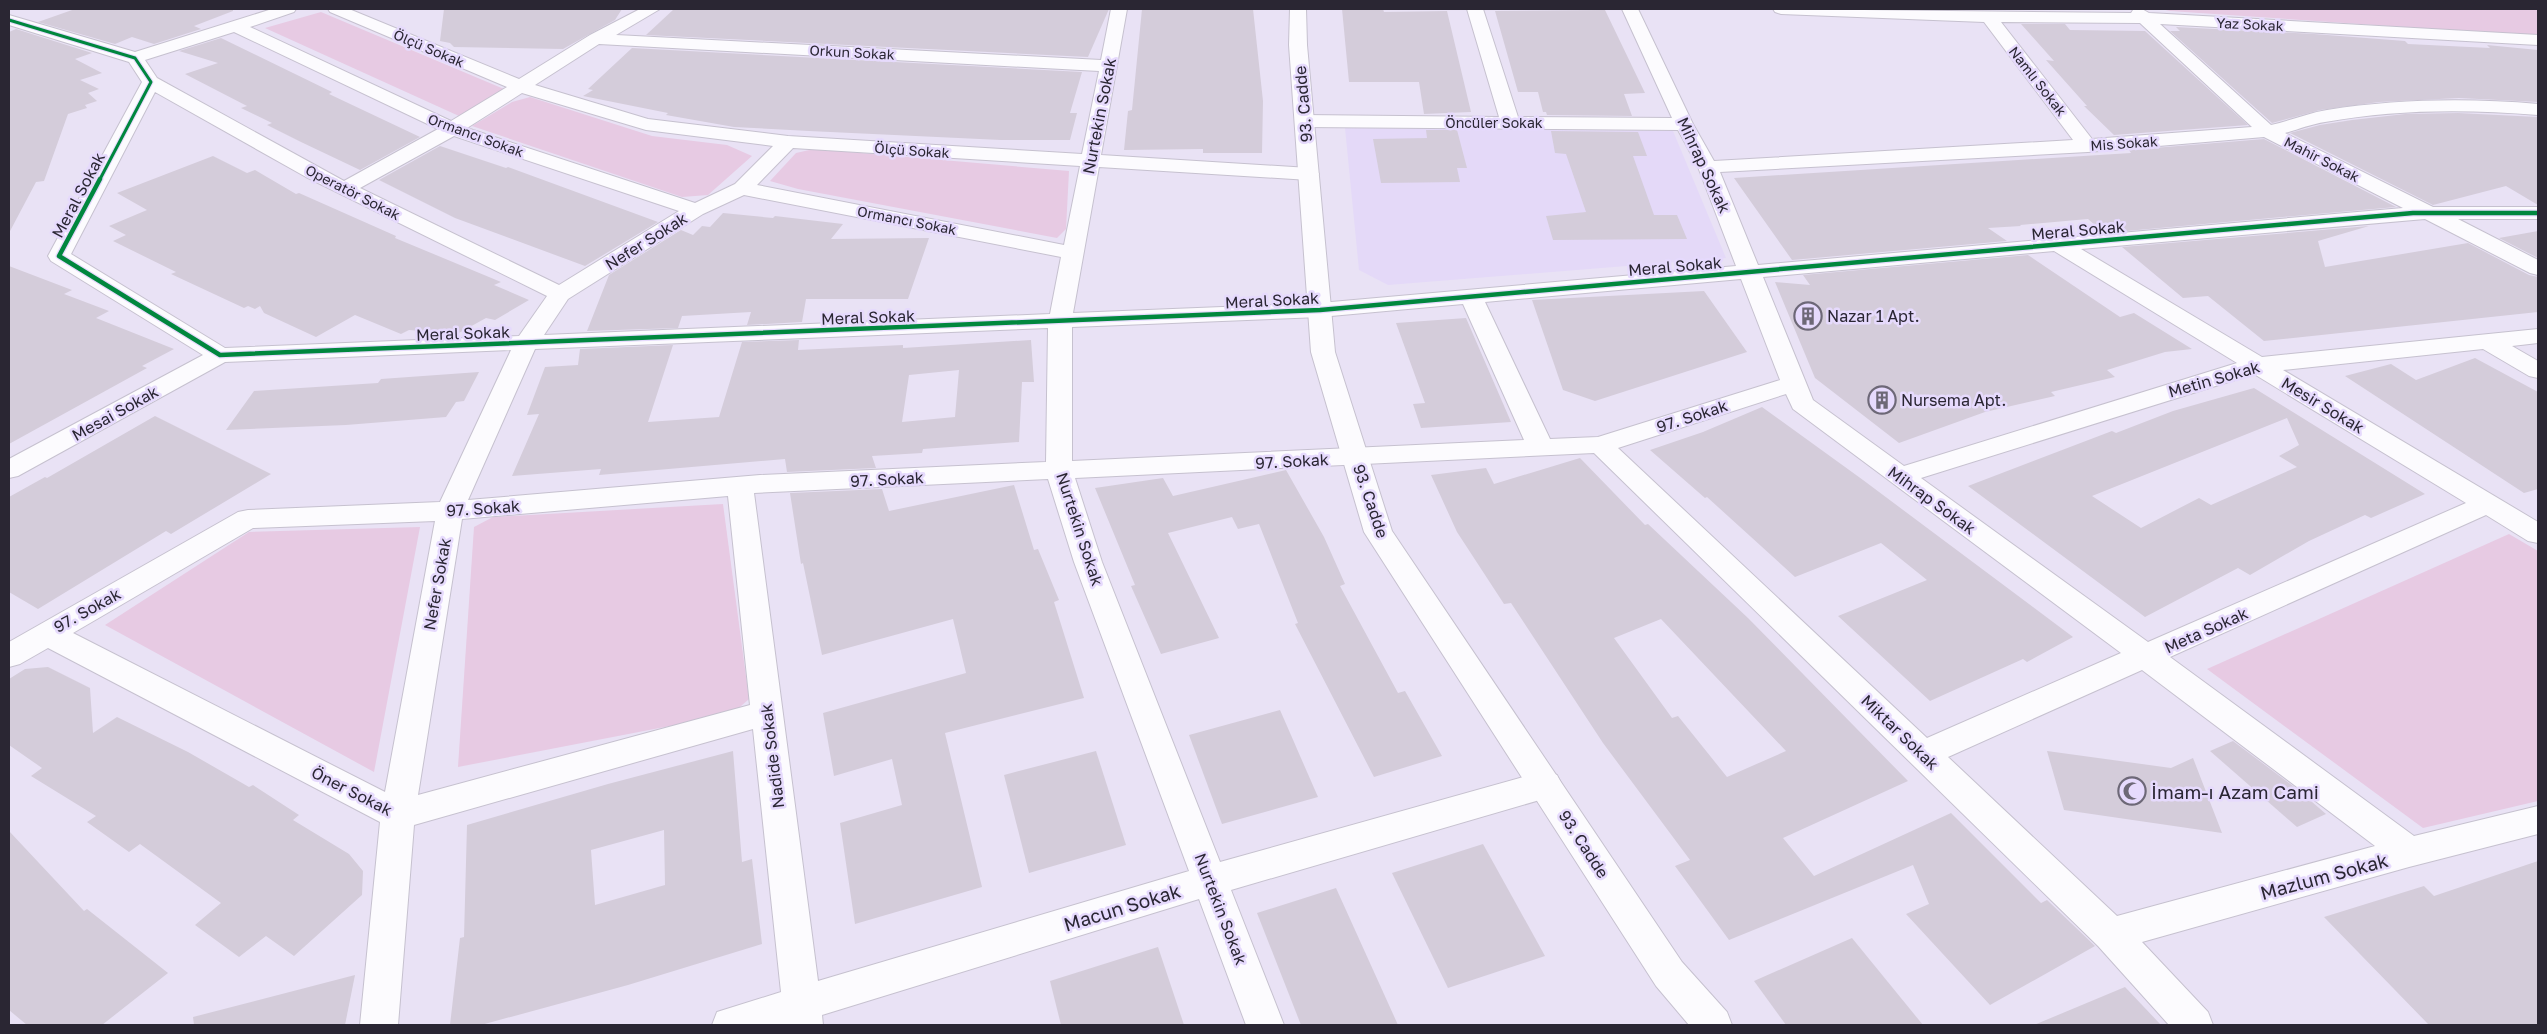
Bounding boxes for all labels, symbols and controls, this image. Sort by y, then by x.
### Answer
street label: Yaz Sokak [2216,14,2284,34]
street label: Ölçü Sokak [391,25,467,71]
street label: Orkun Sokak [809,41,895,63]
street label: Namlı Sokak [2006,43,2070,119]
street label: Nurtekin Sokak [1078,56,1120,176]
street label: 93. Cadde [1290,65,1316,143]
street label: Ormancı Sokak [426,110,526,160]
street label: Öncüler Sokak [1445,114,1543,131]
street label: Mihrap Sokak [1673,114,1735,216]
street label: Mis Sokak [2090,132,2158,154]
street label: Mahir Sokak [2282,133,2363,185]
street label: Ölçü Sokak [874,139,950,161]
street label: Meral Sokak [47,149,109,241]
street label: Operatör Sokak [303,161,403,223]
street label: Ormancı Sokak [856,202,958,238]
street label: Nefer Sokak [601,208,691,274]
street label: Meral Sokak [2030,216,2126,244]
street label: Meral Sokak [1627,252,1723,280]
street label: Meral Sokak [1224,288,1320,312]
building icon: Nazar 1 Apt. [1793,301,1823,331]
street label: Meral Sokak [821,305,915,329]
place label: Nazar 1 Apt. [1827,306,1920,326]
street label: Meral Sokak [416,321,510,345]
street label: Metin Sokak [2166,356,2262,402]
street label: Mesir Sokak [2278,373,2368,437]
street label: Mesai Sokak [68,381,162,445]
building icon: Nursema Apt. [1867,385,1897,415]
place label: Nursema Apt. [1901,390,2006,410]
street label: 97. Sokak [1654,395,1730,437]
street label: 97. Sokak [1255,449,1329,473]
street label: 93. Cadde [1349,461,1393,541]
street label: Mihrap Sokak [1884,461,1980,539]
street label: 97. Sokak [850,467,924,491]
street label: Nurtekin Sokak [1052,470,1108,588]
street label: 97. Sokak [446,495,520,521]
street label: Nefer Sokak [419,536,455,632]
street label: 97. Sokak [50,583,124,637]
street label: Meta Sokak [2161,603,2251,657]
street label: Miktar Sokak [1857,690,1943,774]
street label: Nadide Sokak [756,703,788,809]
street label: Öner Sokak [308,762,396,820]
mosque icon: İmam-ı Azam Cami [2117,776,2147,806]
place label: İmam-ı Azam Cami [2151,780,2319,803]
street label: 93. Cadde [1555,806,1613,882]
street label: Mazlum Sokak [2258,848,2391,904]
street label: Nurtekin Sokak [1191,850,1251,968]
street label: Macun Sokak [1061,878,1183,936]

